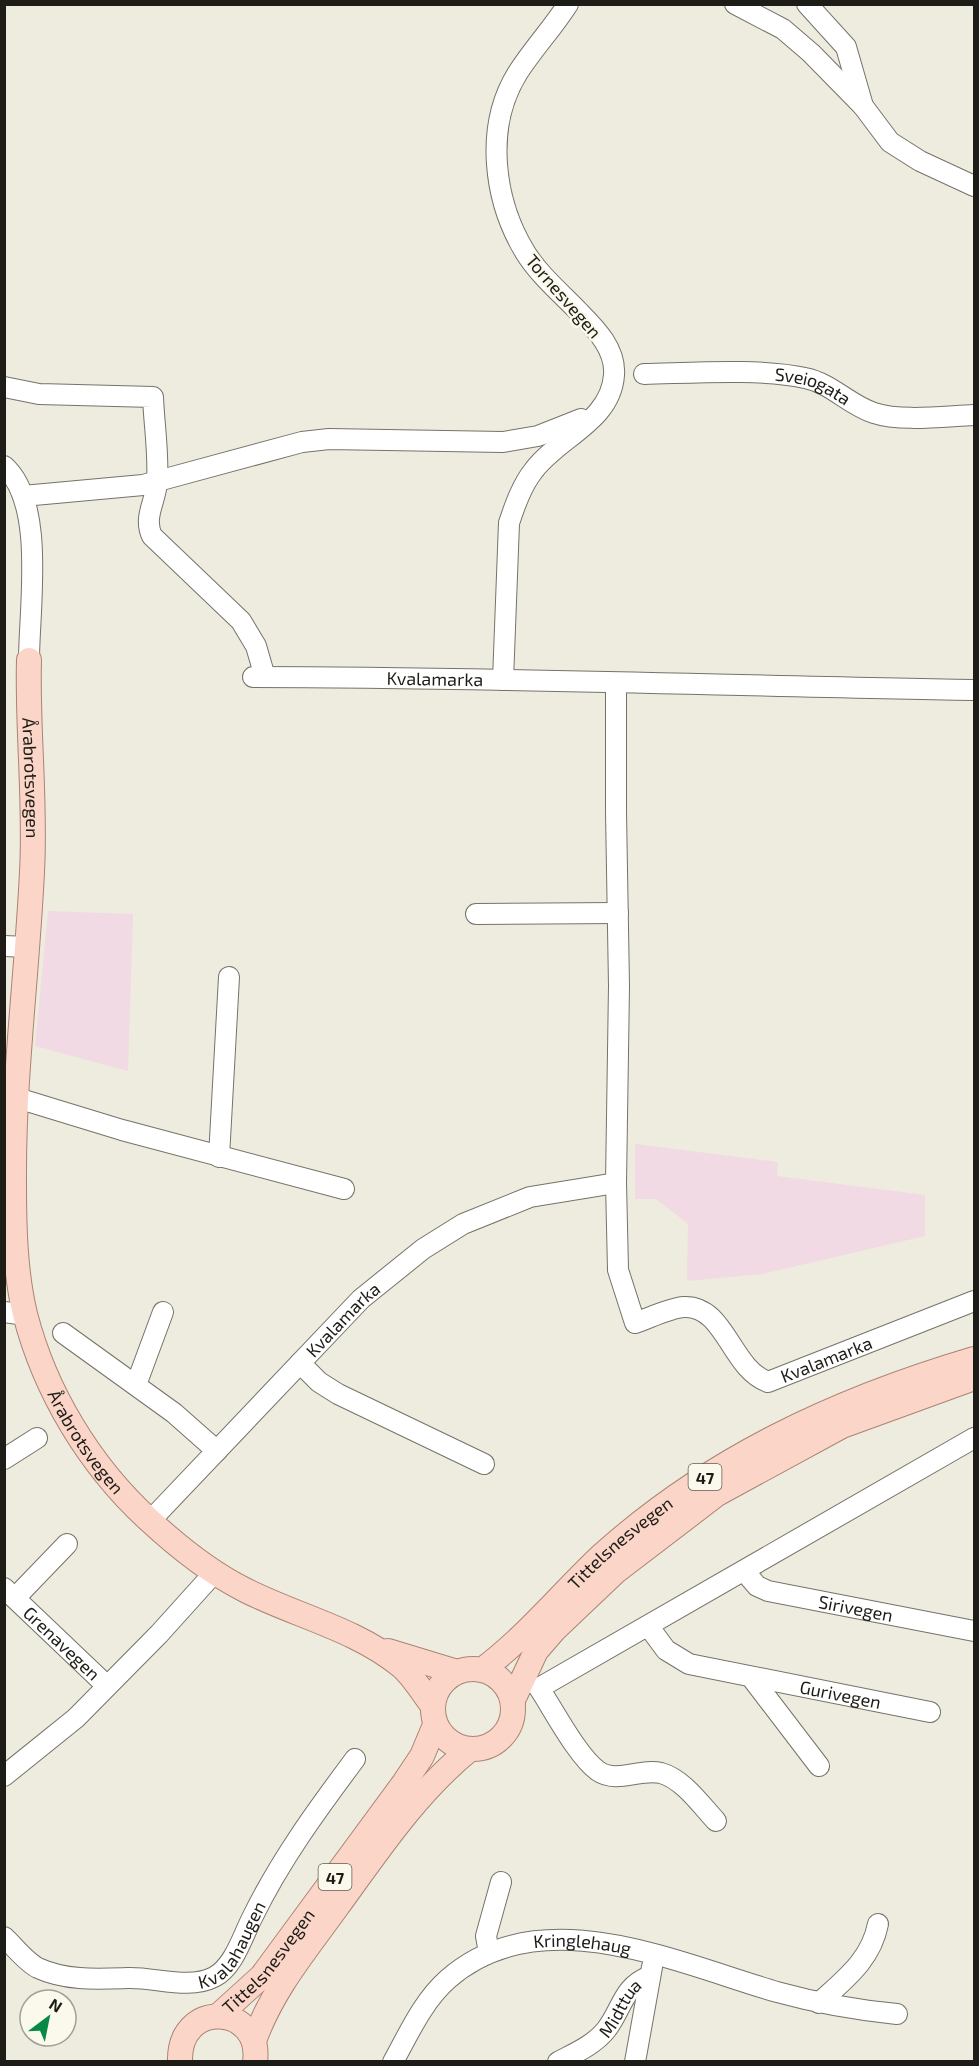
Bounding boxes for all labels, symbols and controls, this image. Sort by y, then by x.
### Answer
street label: Tornesvegen [521,249,607,343]
street label: Sveiogata [774,363,855,410]
street label: Kvalamarka [386,667,484,690]
street label: Årabrotsvegen [18,717,44,838]
street label: Kvalamarka [301,1277,384,1361]
street label: Kvalamarka [777,1331,875,1387]
street label: Årabrotsvegen [43,1386,129,1498]
road number: 47 [688,1464,722,1490]
street label: Tittelsnesvegen [563,1492,677,1594]
street label: Sirivegen [817,1590,895,1626]
street label: Grenavegen [19,1602,105,1685]
street label: Gurivegen [798,1675,883,1713]
road number: 47 [318,1864,352,1890]
street label: Kvalahaugen [196,1897,270,1993]
street label: Tittelsnesvegen [218,1904,319,2018]
street label: Kringlehaug [532,1929,633,1959]
street label: Midttua [593,1974,645,2042]
north arrow [18,1988,78,2048]
text: N [46,1994,66,2016]

